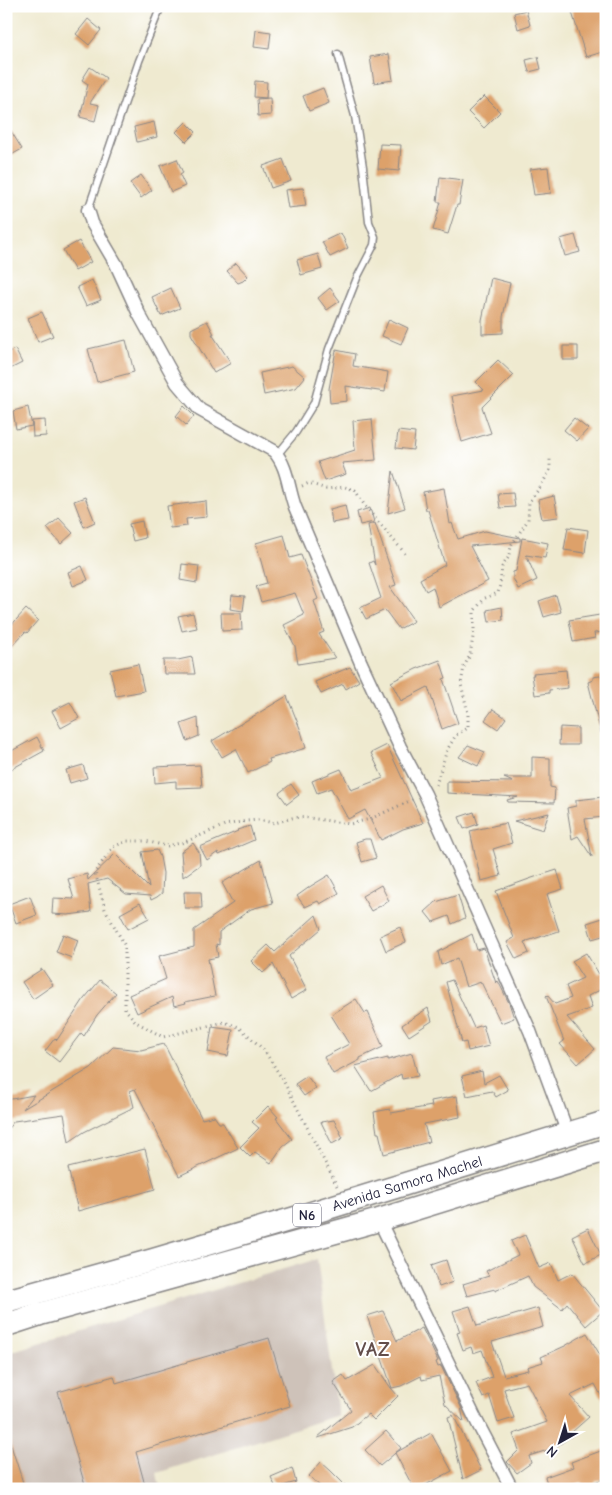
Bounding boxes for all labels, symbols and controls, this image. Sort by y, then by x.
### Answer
street label: Avenida Samora Machel [330,1152,484,1215]
road number: N6 [293,1204,321,1226]
district label: VAZ [356,1338,390,1361]
north arrow [534,1418,584,1468]
text: N [543,1442,561,1461]

